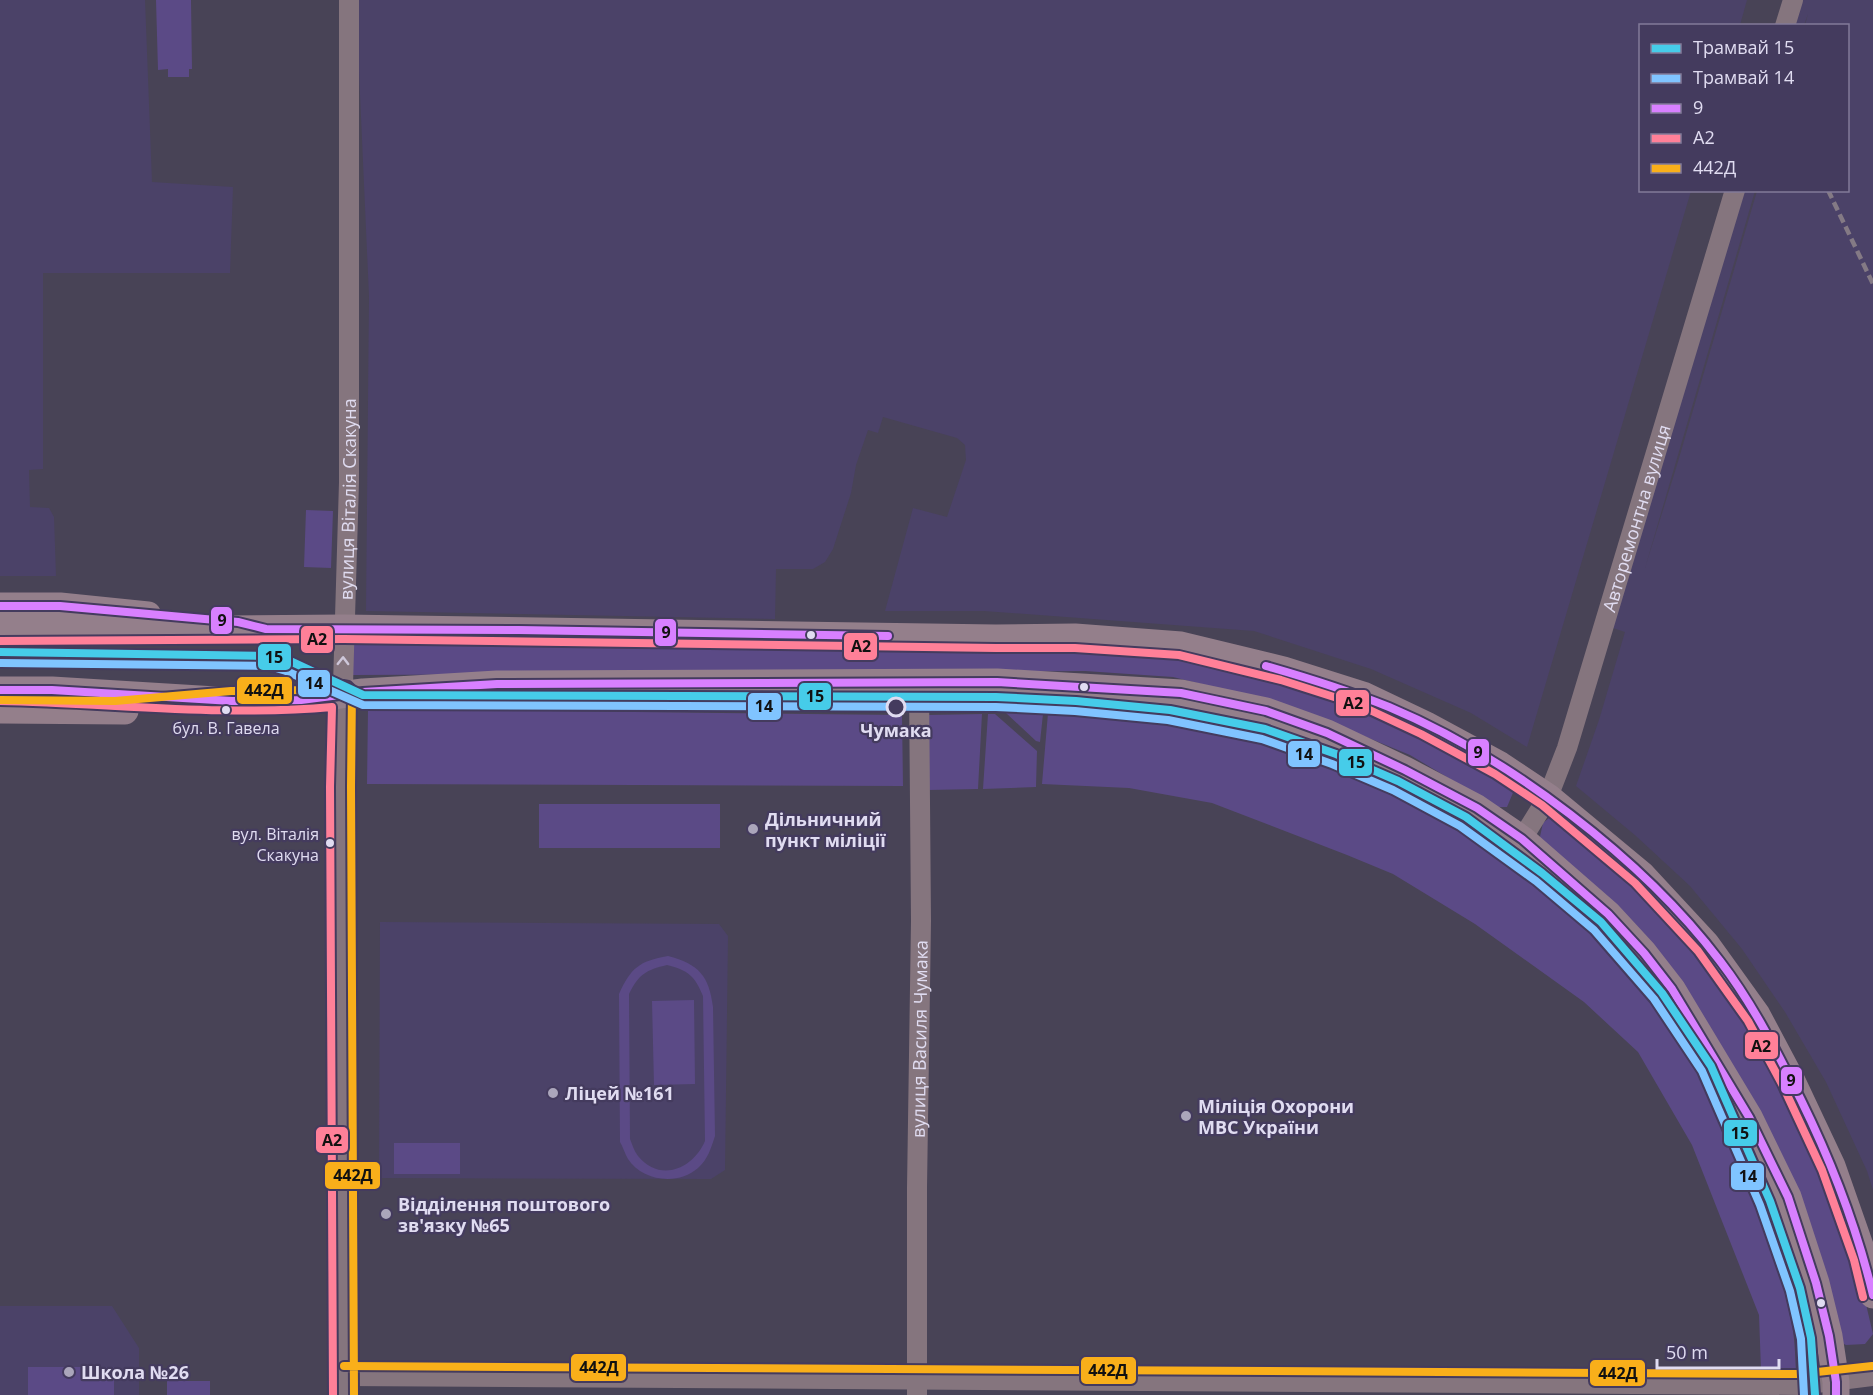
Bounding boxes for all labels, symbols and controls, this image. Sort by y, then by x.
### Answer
legend [1639,24,1849,192]
text: Трамвай 15 [1693,35,1794,59]
text: Трамвай 14 [1693,65,1794,89]
text: 9 [1693,95,1703,119]
text: А2 [1693,125,1715,149]
text: 442Д [1693,155,1736,179]
street label: вулиця Віталія Скакуна [334,398,361,600]
street label: Авторемонтна вулиця [1597,422,1676,615]
line badge: 9 [210,606,233,635]
text: 9 [217,609,227,631]
line badge: 9 [654,618,677,647]
text: 9 [661,621,671,643]
line badge: А2 [300,625,334,654]
text: А2 [307,628,327,650]
unlabelled marker [805,629,817,641]
line badge: А2 [843,632,878,661]
text: А2 [851,635,871,657]
line badge: 15 [257,643,292,671]
text: 15 [265,646,283,668]
one-way arrow [337,657,349,666]
line badge: 14 [297,669,331,698]
text: 14 [305,672,323,694]
line badge: 442Д [236,676,293,705]
text: 442Д [244,679,284,701]
unlabelled marker [1078,681,1090,693]
line badge: 15 [798,682,832,711]
text: 15 [806,685,824,707]
line badge: А2 [1335,689,1370,717]
line badge: 14 [747,692,782,721]
text: А2 [1343,692,1363,714]
text: 14 [755,695,773,717]
marker: Чумака [886,697,906,717]
marker: бул. В. Гавела [220,704,232,716]
place label: бул. В. Гавела [172,717,280,739]
place label: Чумака [860,718,932,742]
line badge: 9 [1467,738,1490,767]
line badge: 14 [1287,740,1321,768]
text: 9 [1473,741,1483,763]
text: 14 [1295,743,1313,765]
line badge: 15 [1338,748,1373,777]
text: 15 [1347,751,1365,773]
place label: Дільничний пункт міліції [765,807,886,852]
marker: Дільничний пункт міліції [746,822,760,836]
place label: вул. Віталія Скакуна [231,823,319,866]
marker: вул. Віталія Скакуна [324,837,336,849]
street label: вулиця Василя Чумака [906,940,933,1138]
line badge: А2 [1744,1031,1779,1060]
text: А2 [1751,1035,1771,1057]
line badge: 9 [1780,1066,1803,1095]
text: 9 [1786,1069,1796,1091]
place label: Ліцей №161 [565,1081,674,1105]
marker: Ліцей №161 [546,1086,560,1100]
place label: Міліція Охорони МВС України [1198,1094,1354,1139]
marker: Міліція Охорони МВС України [1179,1109,1193,1123]
line badge: 15 [1723,1119,1758,1147]
text: 15 [1731,1122,1749,1144]
line badge: А2 [315,1126,349,1154]
text: А2 [322,1129,342,1151]
line badge: 442Д [324,1161,381,1190]
line badge: 14 [1730,1162,1765,1191]
text: 442Д [333,1164,373,1186]
text: 14 [1739,1165,1757,1187]
place label: Відділення поштового зв'язку №65 [398,1192,610,1237]
marker: Відділення поштового зв'язку №65 [379,1207,393,1221]
unlabelled marker [1815,1297,1827,1309]
scale bar [1657,1332,1778,1370]
text: 50 m [1666,1340,1708,1364]
line badge: 442Д [570,1353,627,1382]
text: 442Д [579,1356,619,1378]
line badge: 442Д [1080,1356,1137,1385]
text: 442Д [1088,1359,1128,1381]
line badge: 442Д [1589,1359,1646,1387]
place label: Школа №26 [81,1360,189,1384]
text: 442Д [1598,1362,1638,1384]
marker: Школа №26 [62,1365,76,1379]

